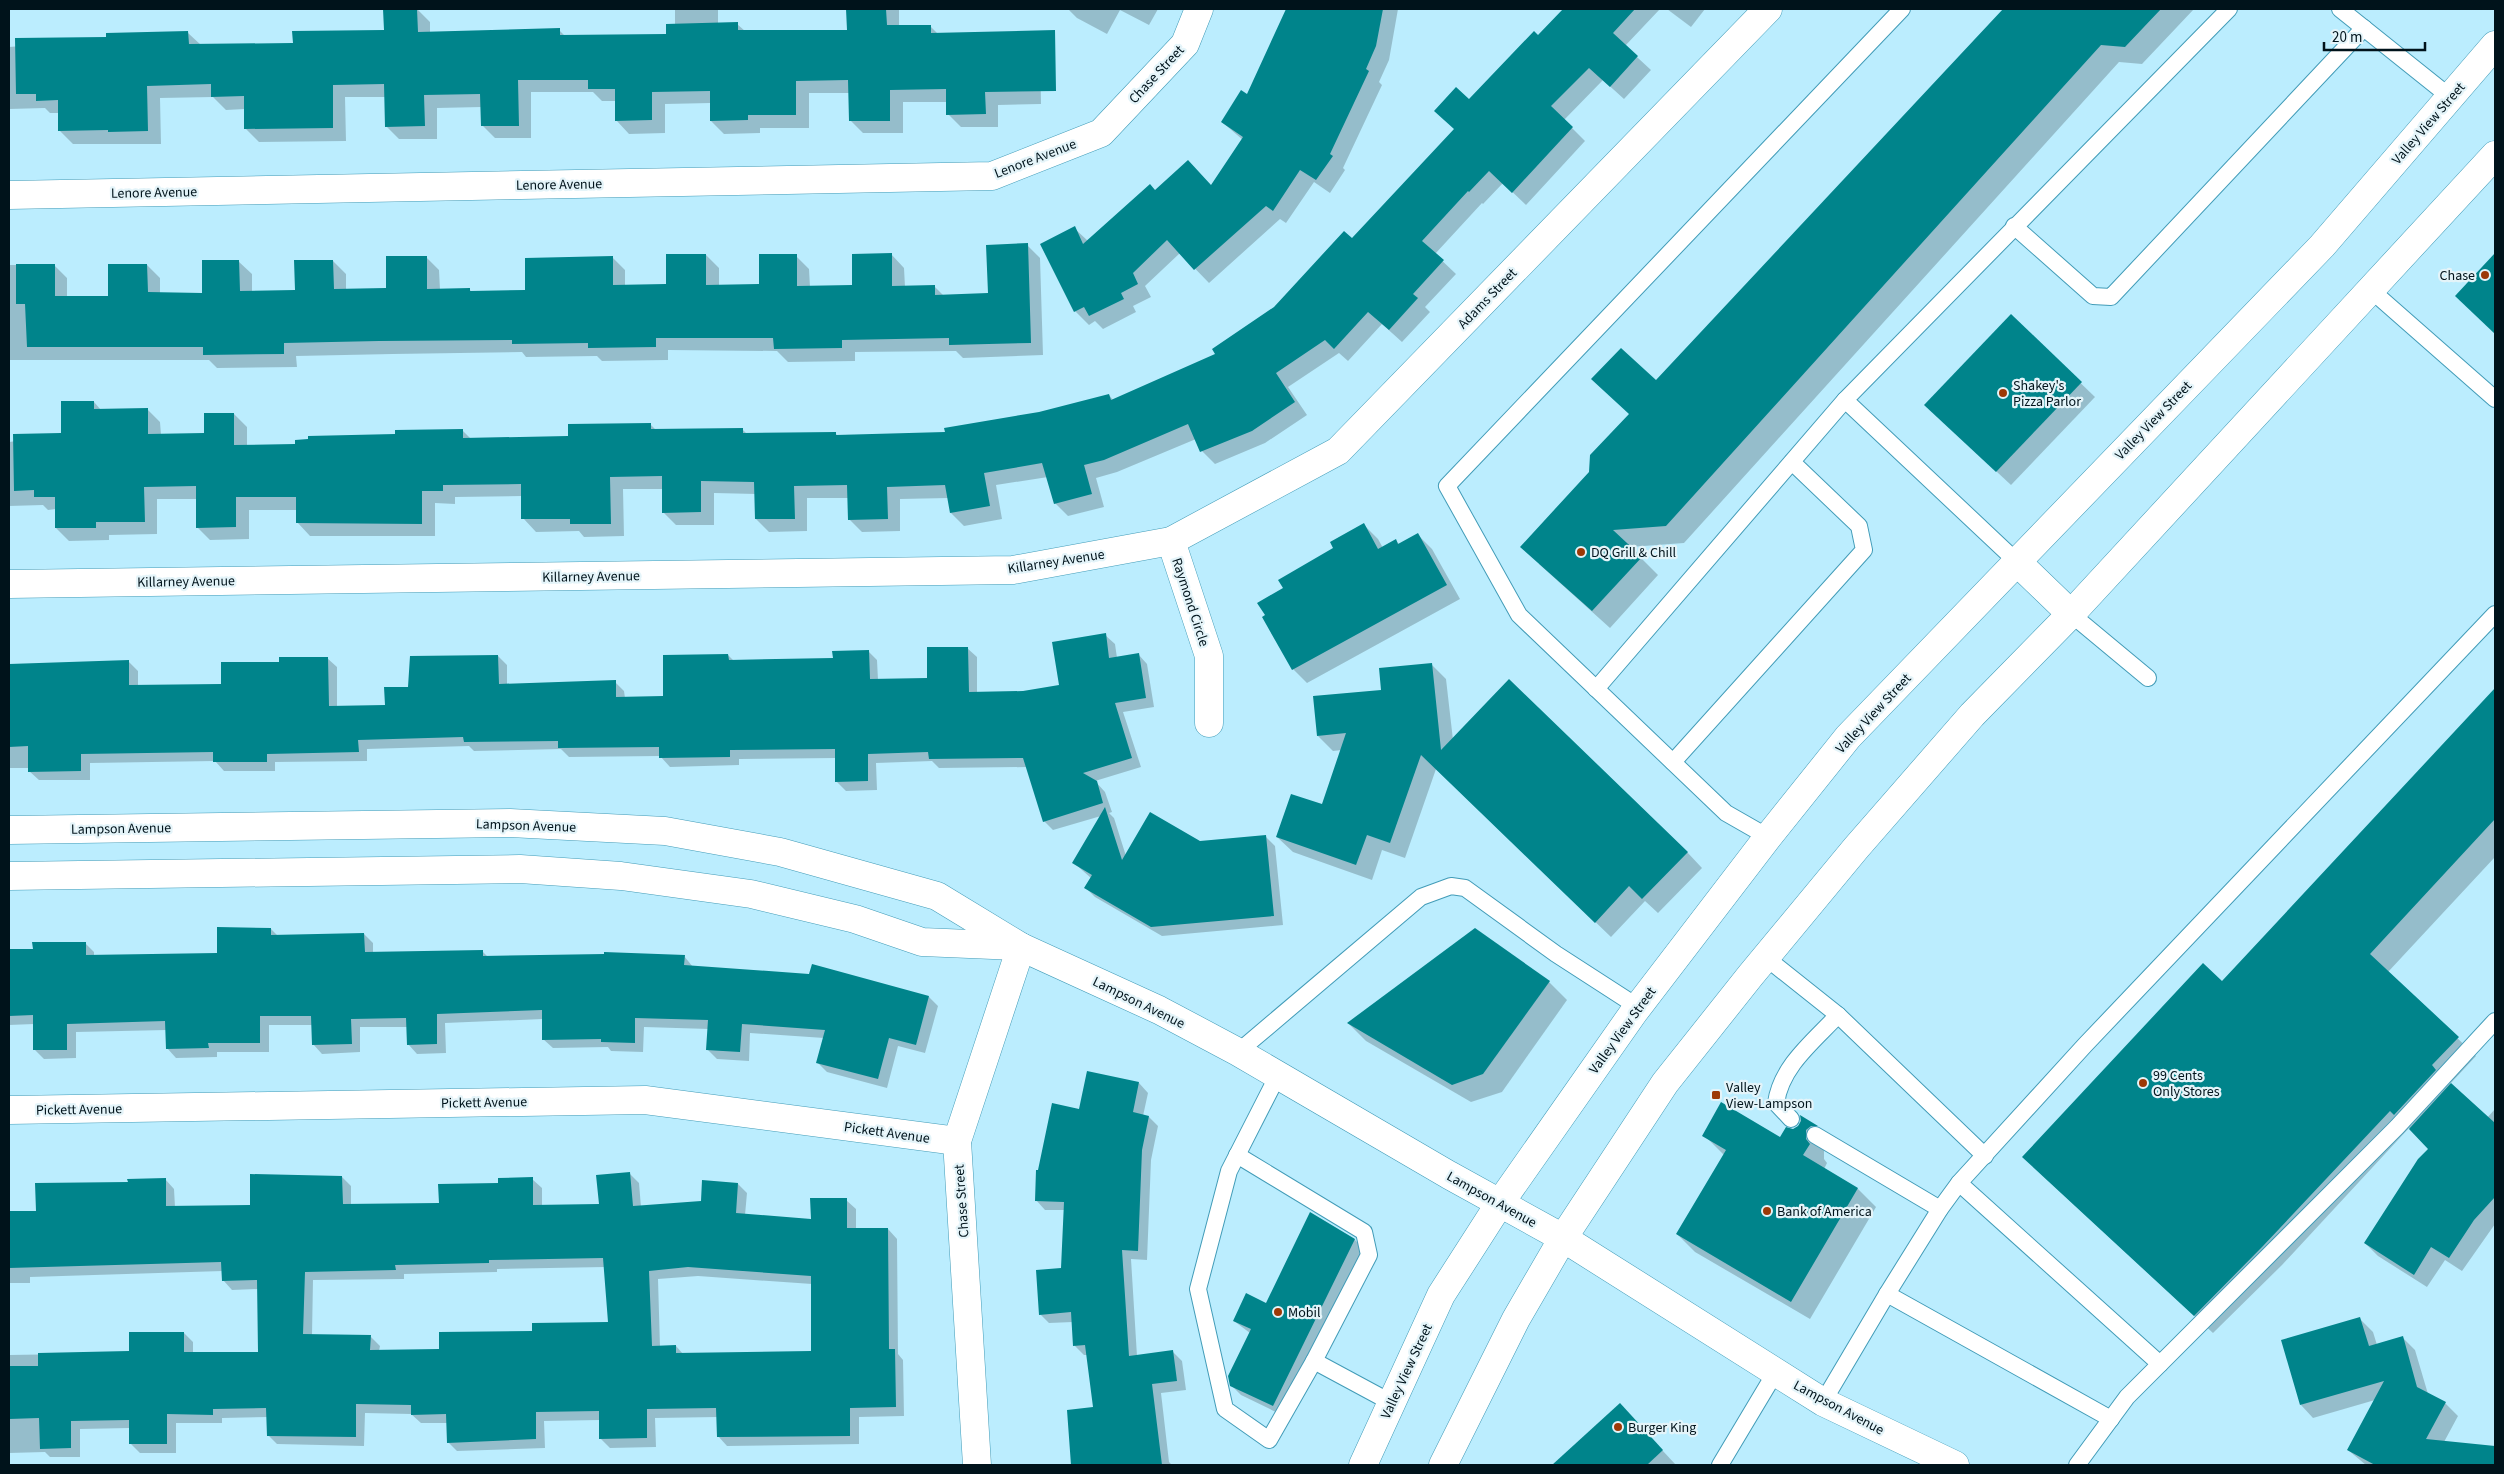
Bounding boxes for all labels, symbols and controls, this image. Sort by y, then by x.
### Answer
scale bar [2324,20,2425,52]
text: 20 m [2332,27,2362,48]
street label: Chase Street [1124,41,1189,108]
street label: Valley View Street [2387,78,2470,169]
street label: Lenore Avenue [991,134,1079,184]
street label: Lenore Avenue [516,174,602,196]
street label: Lenore Avenue [111,182,197,204]
street label: Adams Street [1454,264,1522,334]
place label: Chase [2440,266,2475,286]
marker: Chase [2479,269,2491,281]
place label: Shakey's Pizza Parlor [2013,376,2081,412]
street label: Valley View Street [2111,376,2197,465]
marker: Shakey's Pizza Parlor [1997,387,2009,399]
place label: DQ Grill & Chill [1591,543,1677,563]
street label: Killarney Avenue [1006,544,1106,580]
marker: DQ Grill & Chill [1575,546,1587,558]
street label: Raymond Circle [1166,555,1214,649]
street label: Killarney Avenue [542,566,640,588]
street label: Killarney Avenue [137,571,235,593]
street label: Valley View Street [1831,669,1916,758]
street label: Lampson Avenue [476,814,576,838]
street label: Lampson Avenue [71,818,171,840]
street label: Lampson Avenue [1089,972,1188,1034]
street label: Valley View Street [1584,983,1661,1078]
place label: 99 Cents Only Stores [2153,1066,2220,1102]
marker: 99 Cents Only Stores [2137,1077,2149,1089]
place label: Valley View-Lampson [1726,1078,1812,1114]
marker: Valley View-Lampson [1710,1089,1722,1101]
street label: Pickett Avenue [441,1092,527,1114]
street label: Pickett Avenue [36,1099,122,1121]
street label: Pickett Avenue [843,1117,931,1149]
street label: Chase Street [949,1163,975,1238]
street label: Lampson Avenue [1443,1167,1540,1233]
place label: Bank of America [1777,1202,1872,1222]
marker: Bank of America [1761,1205,1773,1217]
place label: Mobil [1288,1303,1321,1323]
marker: Mobil [1272,1306,1284,1318]
street label: Valley View Street [1376,1320,1438,1422]
street label: Lampson Avenue [1790,1376,1888,1440]
place label: Burger King [1628,1418,1696,1438]
marker: Burger King [1612,1421,1624,1433]

